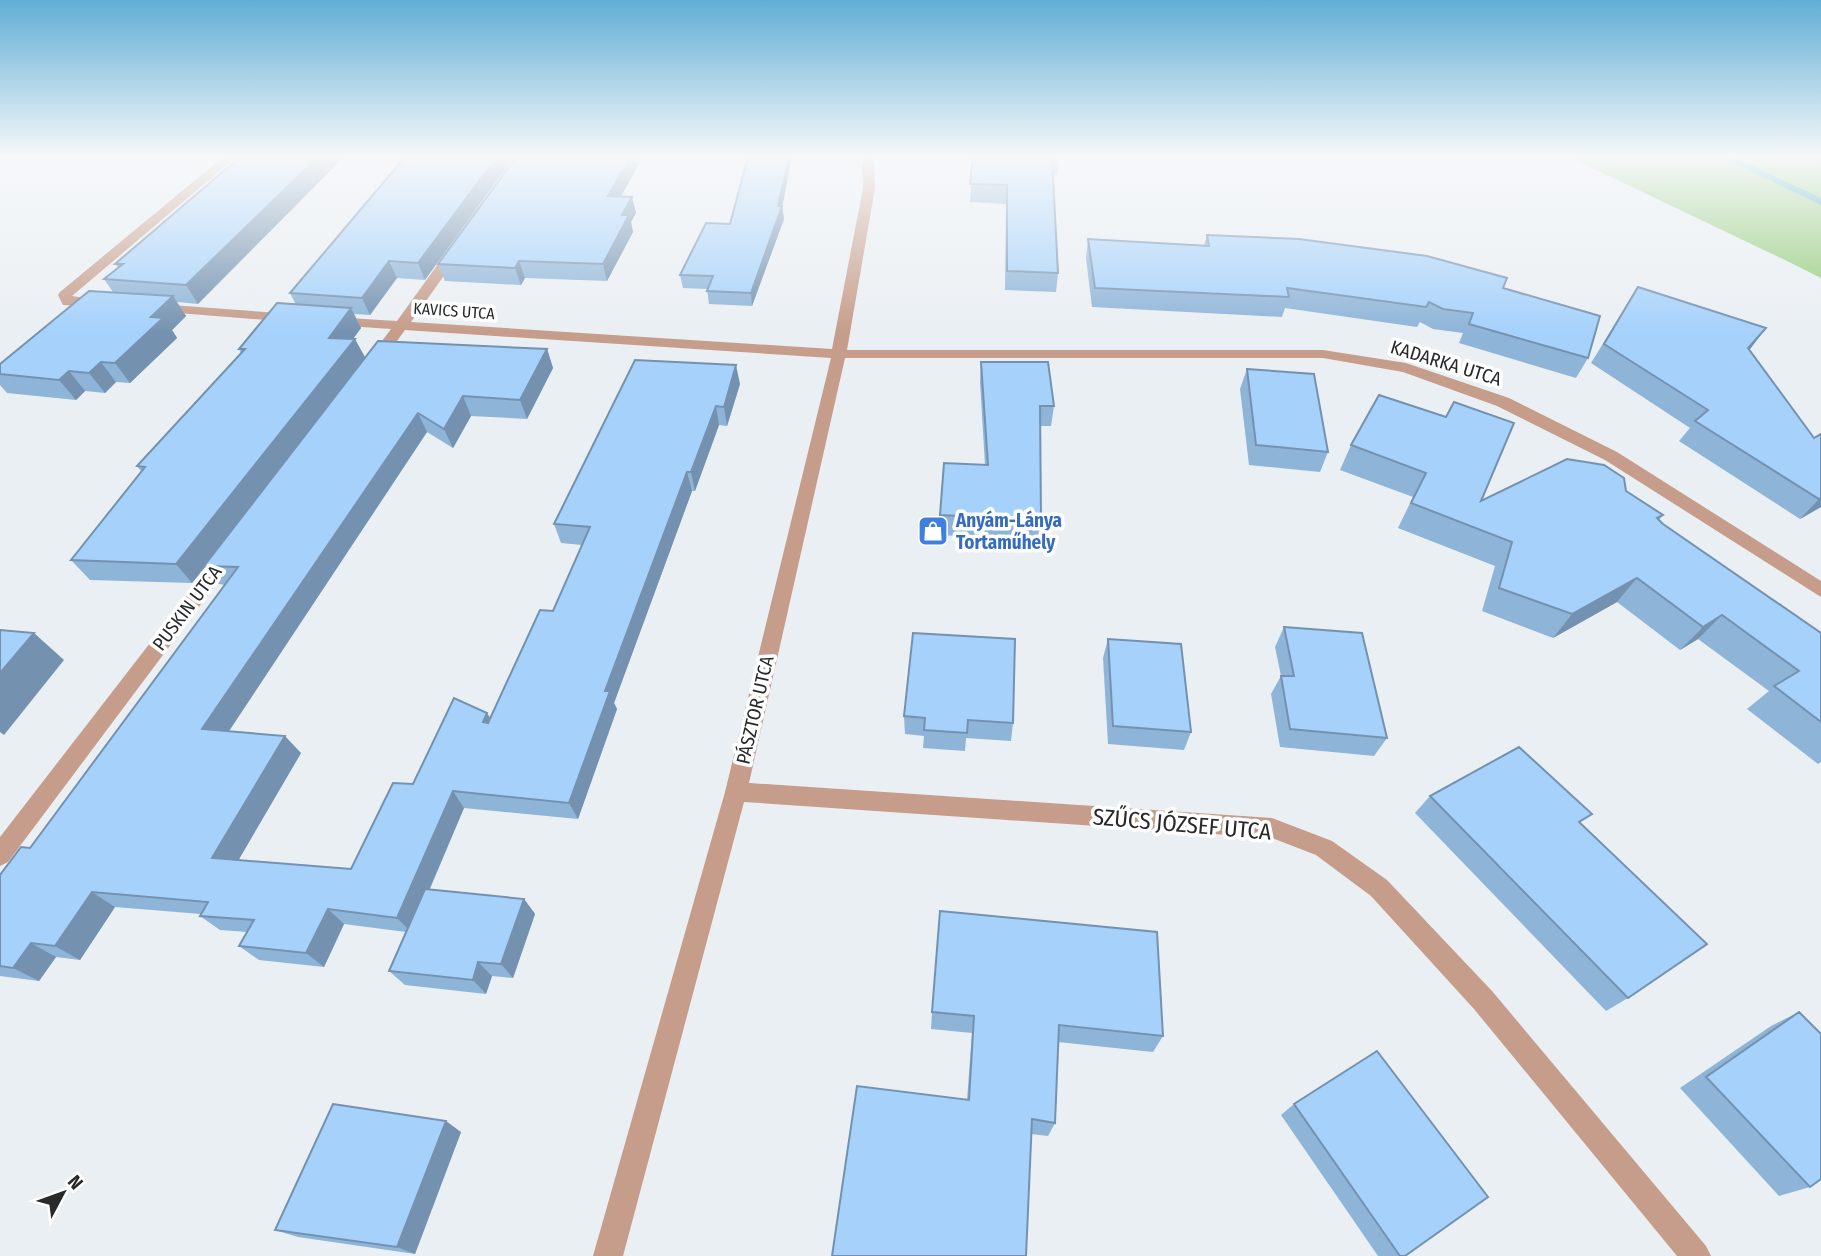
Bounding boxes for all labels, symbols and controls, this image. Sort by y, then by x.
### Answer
street label: KAVICS UTCA [413,299,496,323]
street label: KADARKA UTCA [1388,335,1504,391]
place label: Anyám-Lánya Tortaműhely [955,509,1062,554]
shop icon: Anyám-Lánya Tortaműhely [916,514,950,548]
street label: PUSKIN UTCA [148,561,226,655]
street label: PÁSZTOR UTCA [731,654,779,766]
street label: SZŰCS JÓZSEF UTCA [1092,800,1273,846]
north arrow [28,1158,98,1228]
text: N [63,1170,88,1194]

